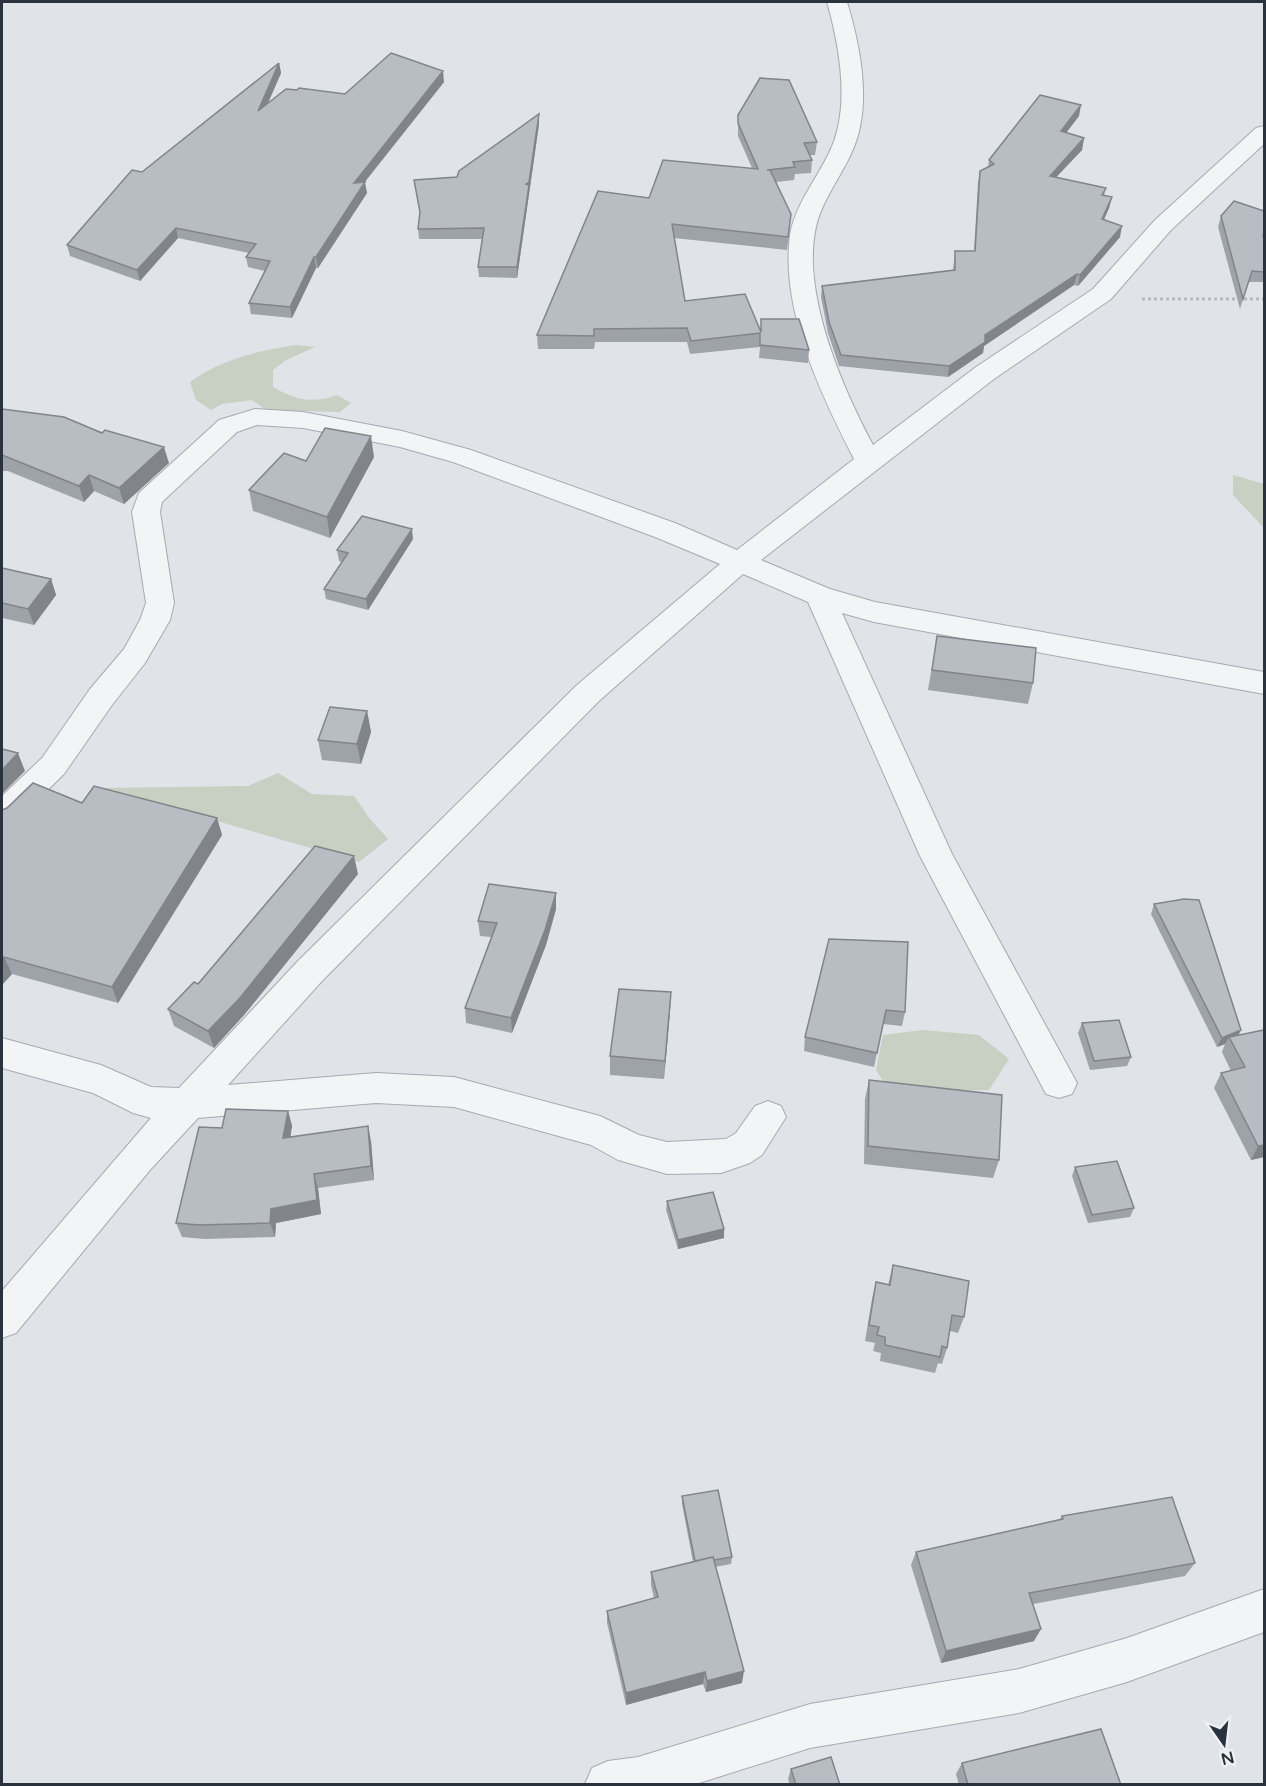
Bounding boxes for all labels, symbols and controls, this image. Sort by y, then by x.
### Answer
north arrow [1194,1714,1254,1774]
text: N [1219,1746,1236,1769]

